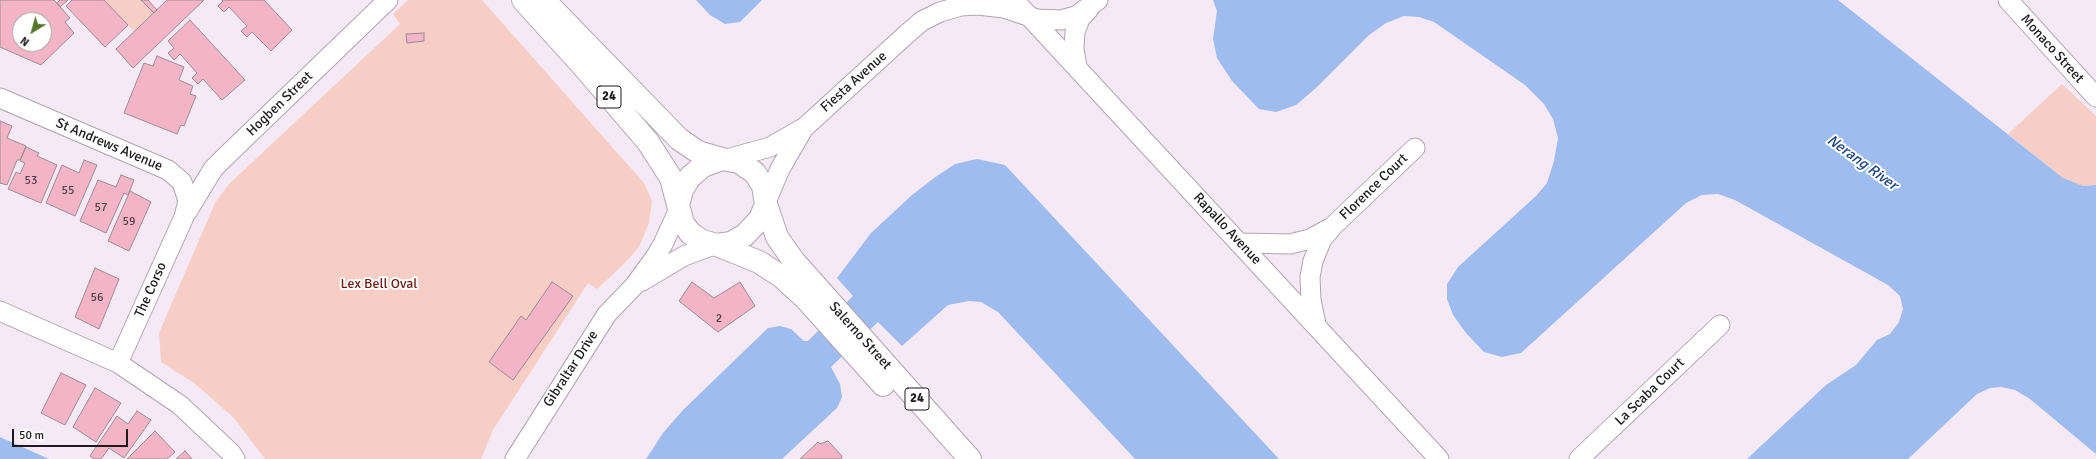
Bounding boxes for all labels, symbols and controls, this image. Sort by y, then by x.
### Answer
street label: Monaco Street [2017,11,2087,87]
north arrow [12,12,52,52]
text: N [18,34,32,49]
street label: Fiesta Avenue [818,48,890,116]
street label: Hogben Street [243,68,317,140]
road number: 24 [597,86,621,108]
street label: St Andrews Avenue [53,115,165,175]
water label: Nerang River [1823,131,1901,195]
street label: Florence Court [1336,150,1412,224]
house number: 53 [25,174,37,188]
house number: 55 [62,184,74,198]
street label: Rapallo Avenue [1189,190,1265,268]
house number: 57 [95,201,107,215]
house number: 59 [123,215,135,229]
street label: The Corso [131,260,171,320]
park label: Lex Bell Oval [341,276,417,292]
house number: 56 [91,291,103,305]
street label: Salerno Street [825,299,895,373]
house number: 2 [716,312,722,326]
street label: Gibraltar Drive [540,328,602,410]
street label: La Scaba Court [1612,355,1688,429]
road number: 24 [905,388,929,410]
scale bar [14,421,130,447]
text: 50 m [19,428,44,443]

